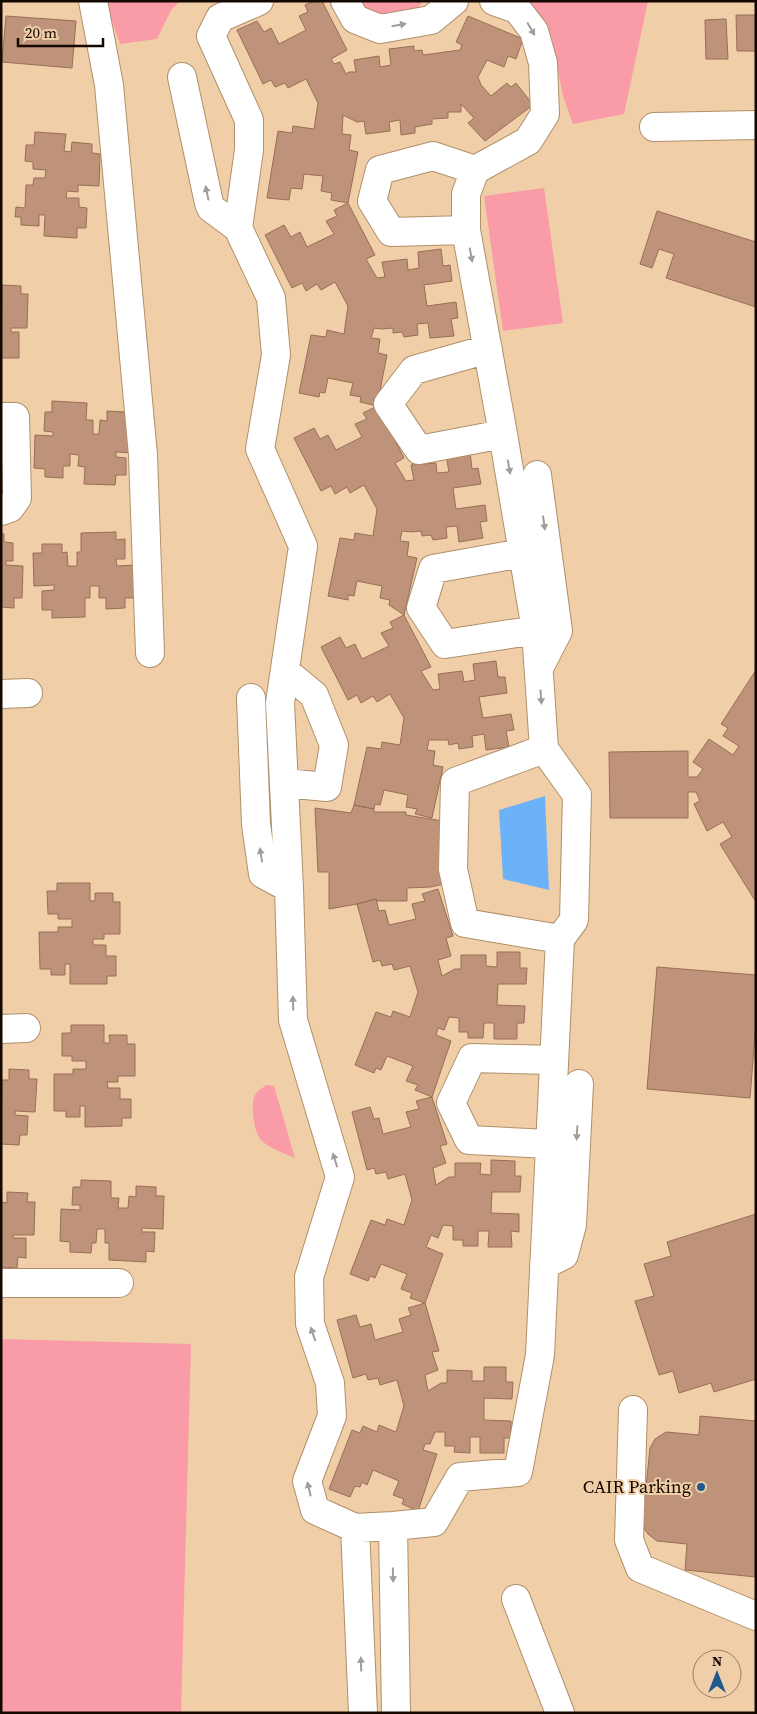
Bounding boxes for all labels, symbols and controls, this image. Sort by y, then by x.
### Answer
scale bar [18,15,102,47]
one-way arrow [391,21,407,29]
text: 20 m [25,22,57,43]
one-way arrow [526,22,535,35]
one-way arrow [203,186,211,201]
one-way arrow [468,248,476,264]
one-way arrow [505,459,513,475]
one-way arrow [540,516,548,532]
one-way arrow [537,689,545,705]
one-way arrow [256,846,264,862]
one-way arrow [288,995,296,1011]
one-way arrow [572,1125,580,1141]
one-way arrow [330,1152,338,1167]
one-way arrow [309,1326,317,1341]
place label: CAIR Parking [583,1474,691,1499]
one-way arrow [305,1481,313,1496]
marker: CAIR Parking [695,1481,707,1493]
one-way arrow [390,1567,398,1583]
north arrow [692,1649,742,1699]
text: N [712,1651,722,1671]
one-way arrow [357,1656,365,1672]

